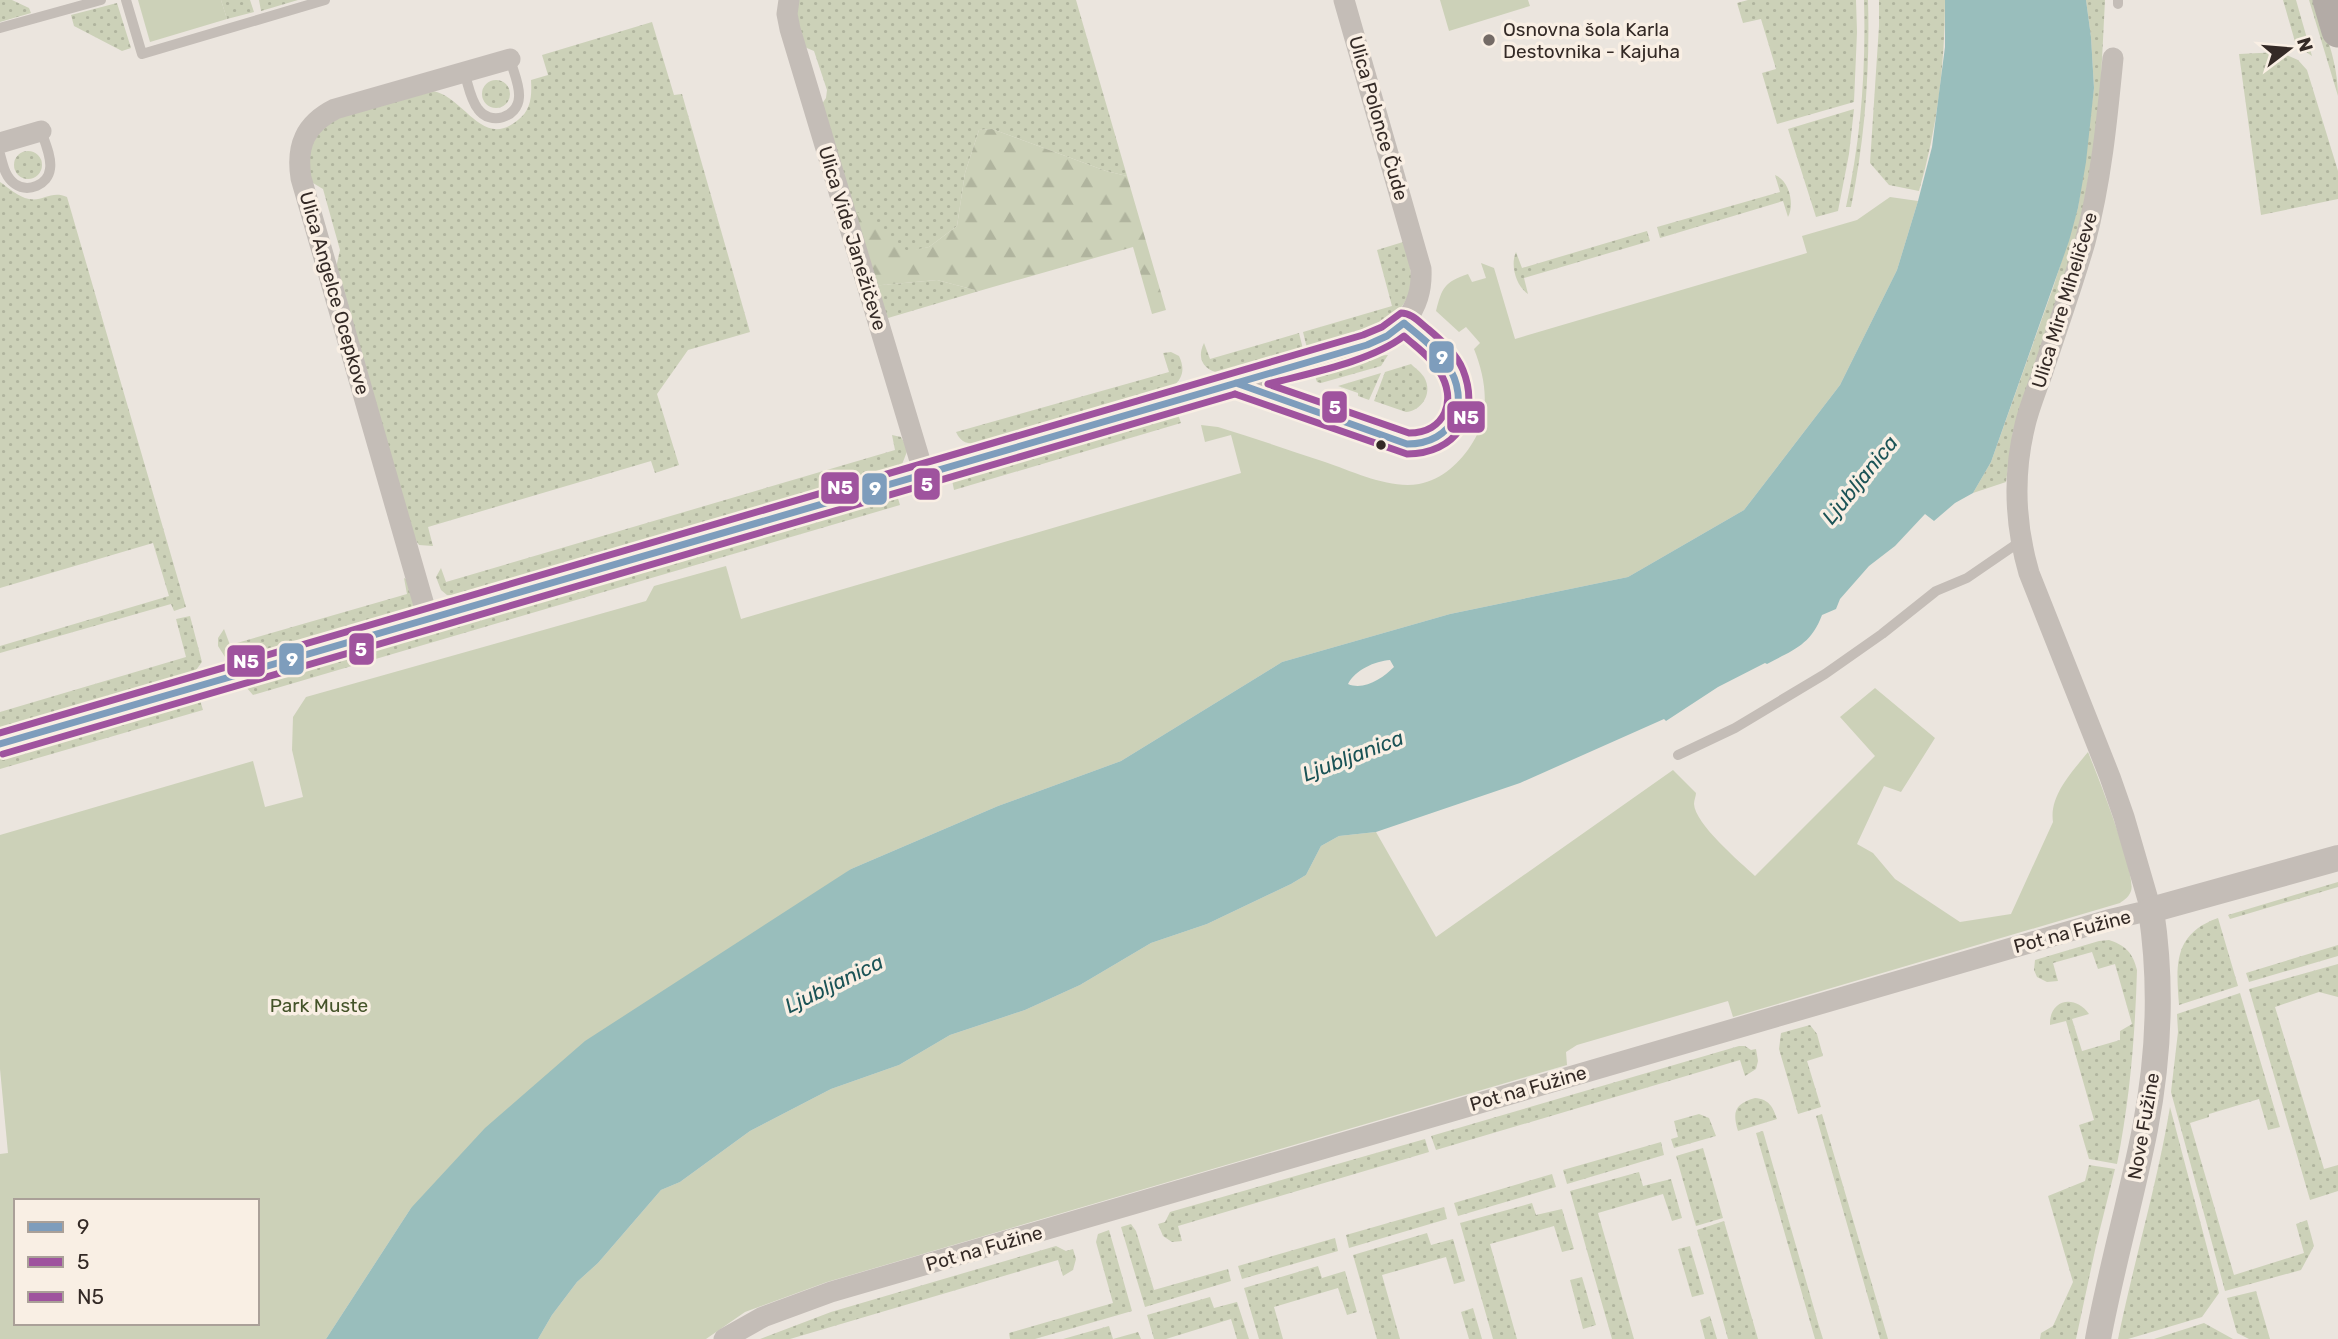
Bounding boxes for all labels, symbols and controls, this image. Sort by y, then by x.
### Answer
north arrow [2254,14,2324,84]
place label: Osnovna šola Karla Destovnika - Kajuha [1503,18,1680,63]
marker: Osnovna šola Karla Destovnika - Kajuha [1481,32,1497,48]
street label: Ulica Polonce Čude [1344,33,1413,203]
text: N [2292,35,2318,54]
street label: Ulica Vide Janežičeve [814,143,892,333]
street label: Ulica Angelce Ocepkove [294,189,375,397]
street label: Ulica Mire Miheličeve [2027,209,2102,391]
line badge: 9 [1428,340,1455,374]
text: 9 [1436,346,1448,369]
line badge: 5 [1321,390,1348,424]
text: 5 [1329,396,1341,419]
line badge: N5 [1446,400,1486,434]
text: N5 [1453,406,1479,429]
water label: Ljubljanica [1816,430,1903,529]
unlabelled marker [1374,438,1388,452]
line badge: 5 [913,467,941,501]
line badge: N5 [820,471,860,505]
line badge: 9 [861,472,888,506]
text: 5 [921,473,933,496]
text: N5 [827,476,853,499]
text: 9 [869,477,881,500]
line badge: 5 [348,632,375,666]
text: 5 [355,638,367,661]
line badge: 9 [278,642,305,676]
line badge: N5 [226,644,266,678]
text: 9 [286,648,298,671]
text: N5 [233,650,259,673]
water label: Ljubljanica [1299,725,1407,786]
street label: Pot na Fužine [2011,905,2133,958]
water label: Ljubljanica [780,949,887,1018]
park label: Park Muste [270,994,368,1017]
street label: Pot na Fužine [1467,1061,1589,1116]
street label: Nove Fužine [2123,1071,2164,1181]
legend [14,1199,259,1325]
text: 9 [77,1214,89,1239]
street label: Pot na Fužine [923,1221,1045,1276]
text: 5 [77,1249,89,1274]
text: N5 [77,1284,104,1309]

